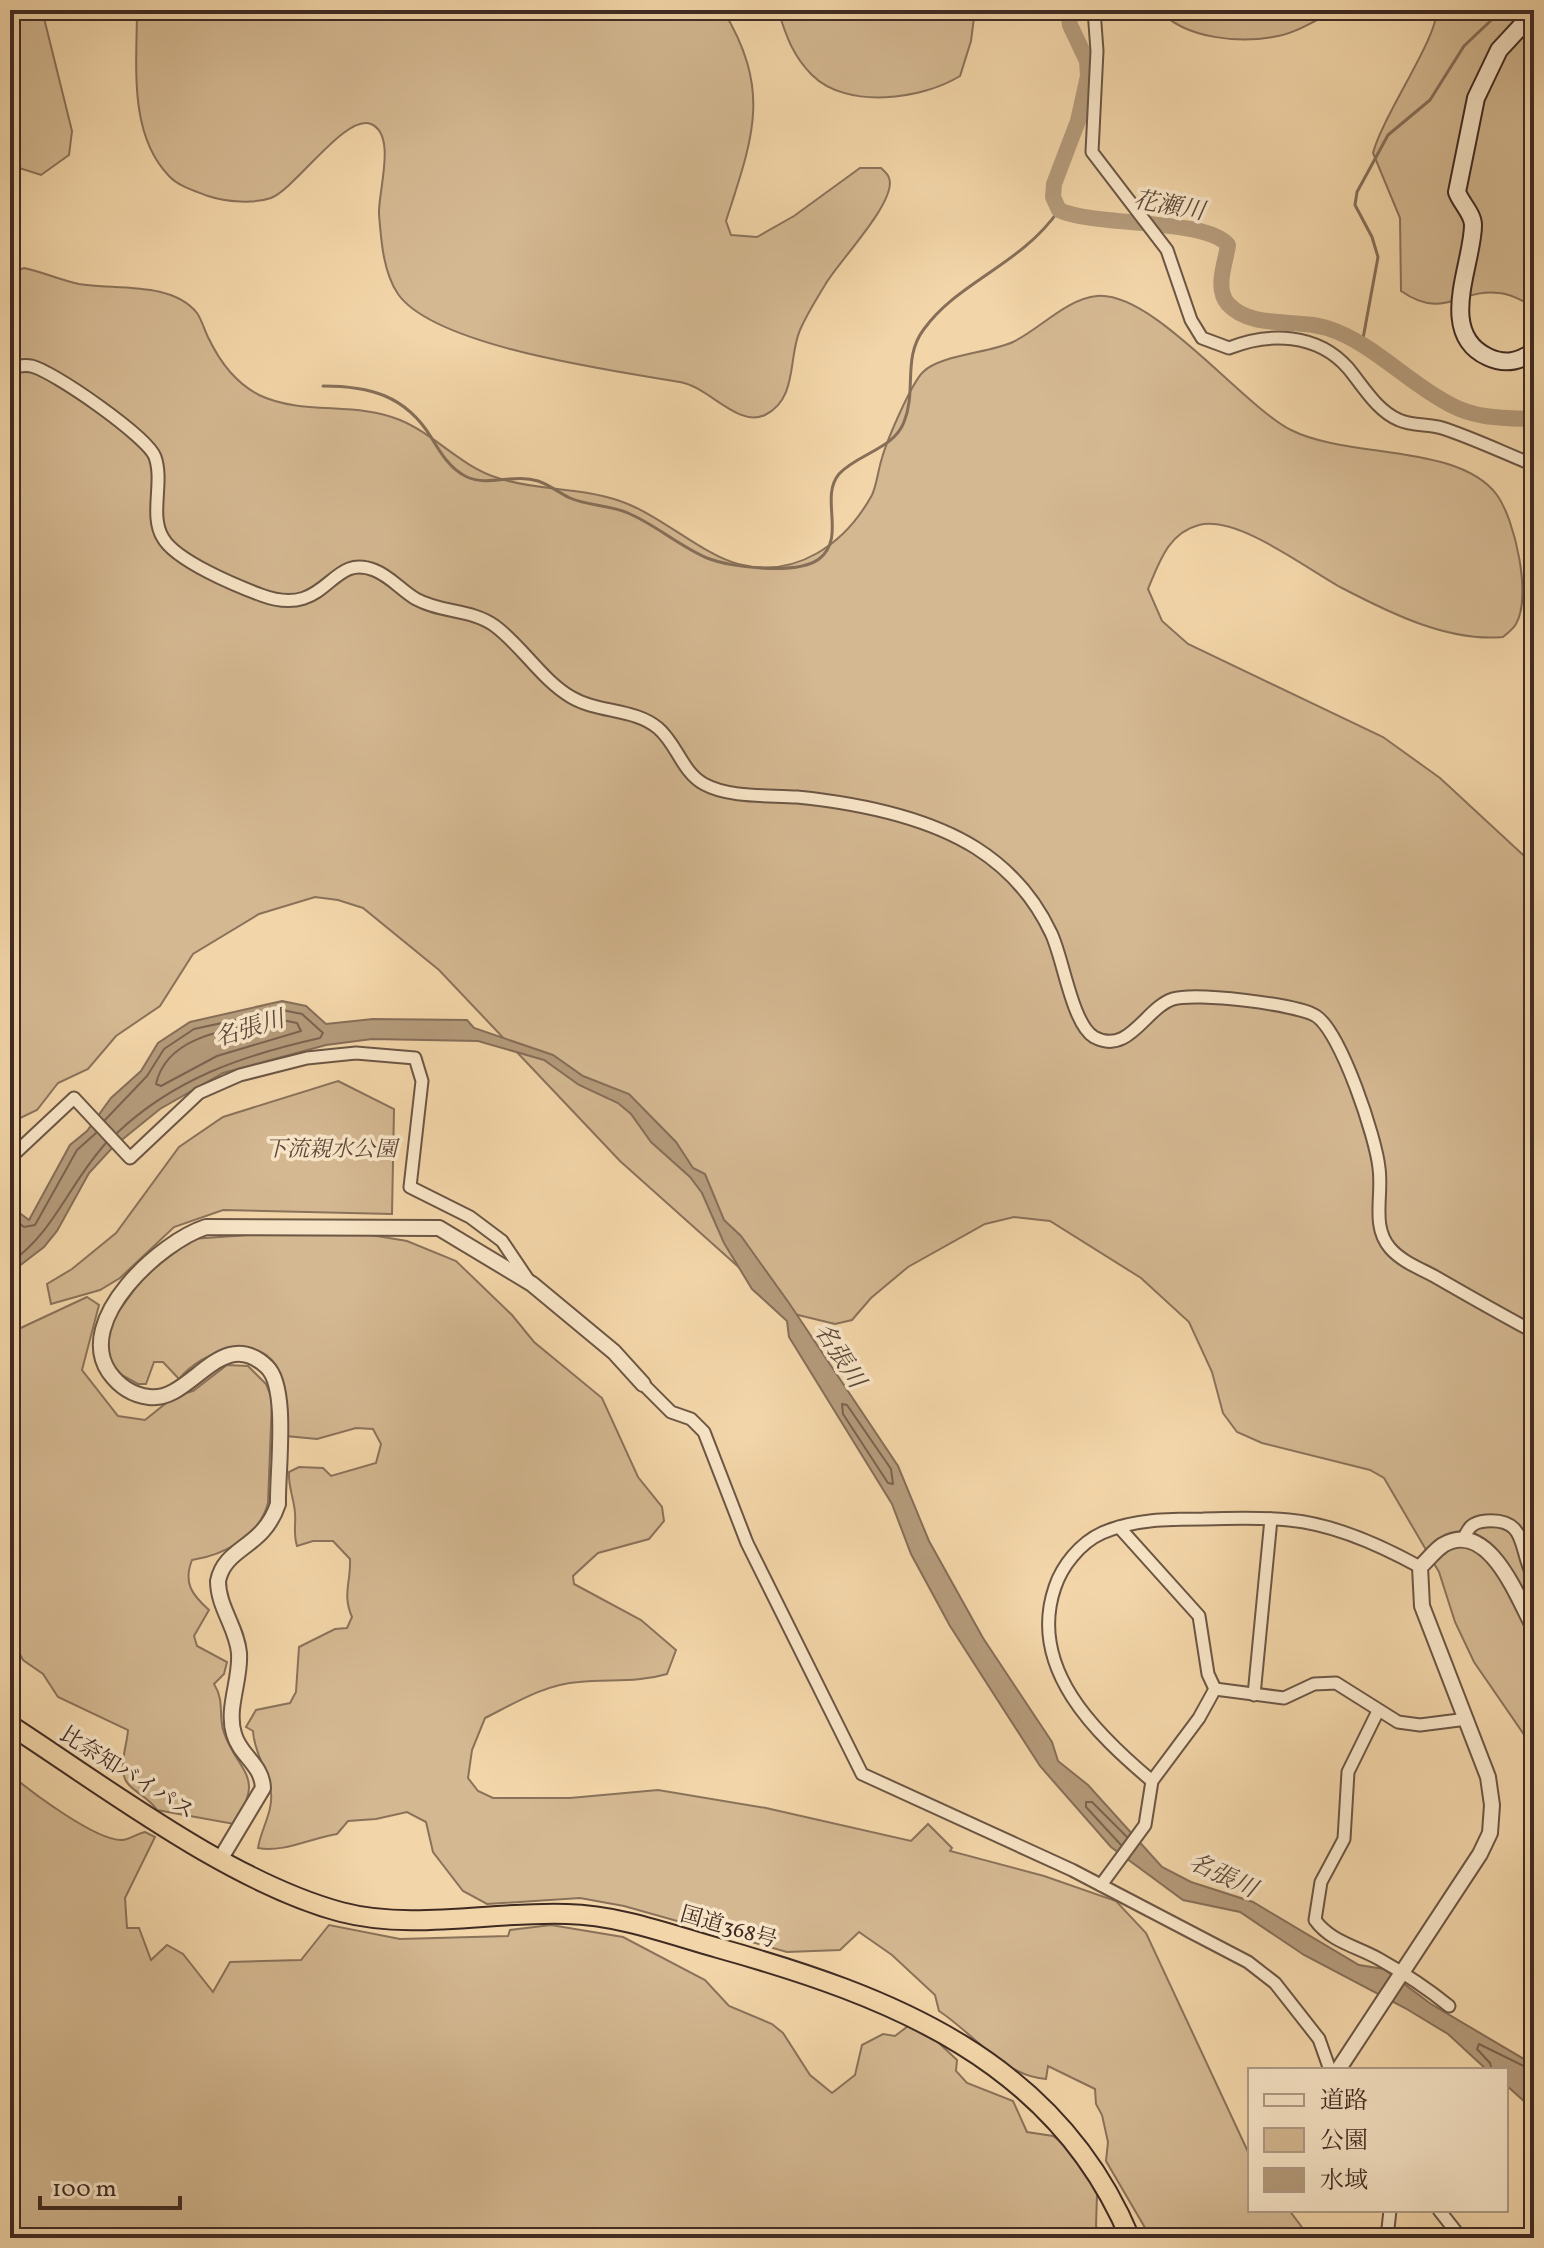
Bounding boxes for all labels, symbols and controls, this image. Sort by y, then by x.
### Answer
water label: 花瀬川 [1130,184,1210,230]
water label: 名張川 [210,1002,292,1057]
park label: 下流親水公園 [265,1135,400,1166]
water label: 名張川 [804,1317,874,1398]
street label: 比奈知バイパス [53,1720,200,1828]
water label: 名張川 [1182,1846,1265,1909]
street label: 国道368号 [676,1900,780,1957]
legend [1248,2068,1508,2212]
text: 道路 [1320,2085,1368,2119]
text: 公園 [1320,2125,1368,2159]
scale bar [40,2160,180,2210]
text: 水域 [1320,2165,1368,2199]
text: 100 m [52,2173,117,2207]

